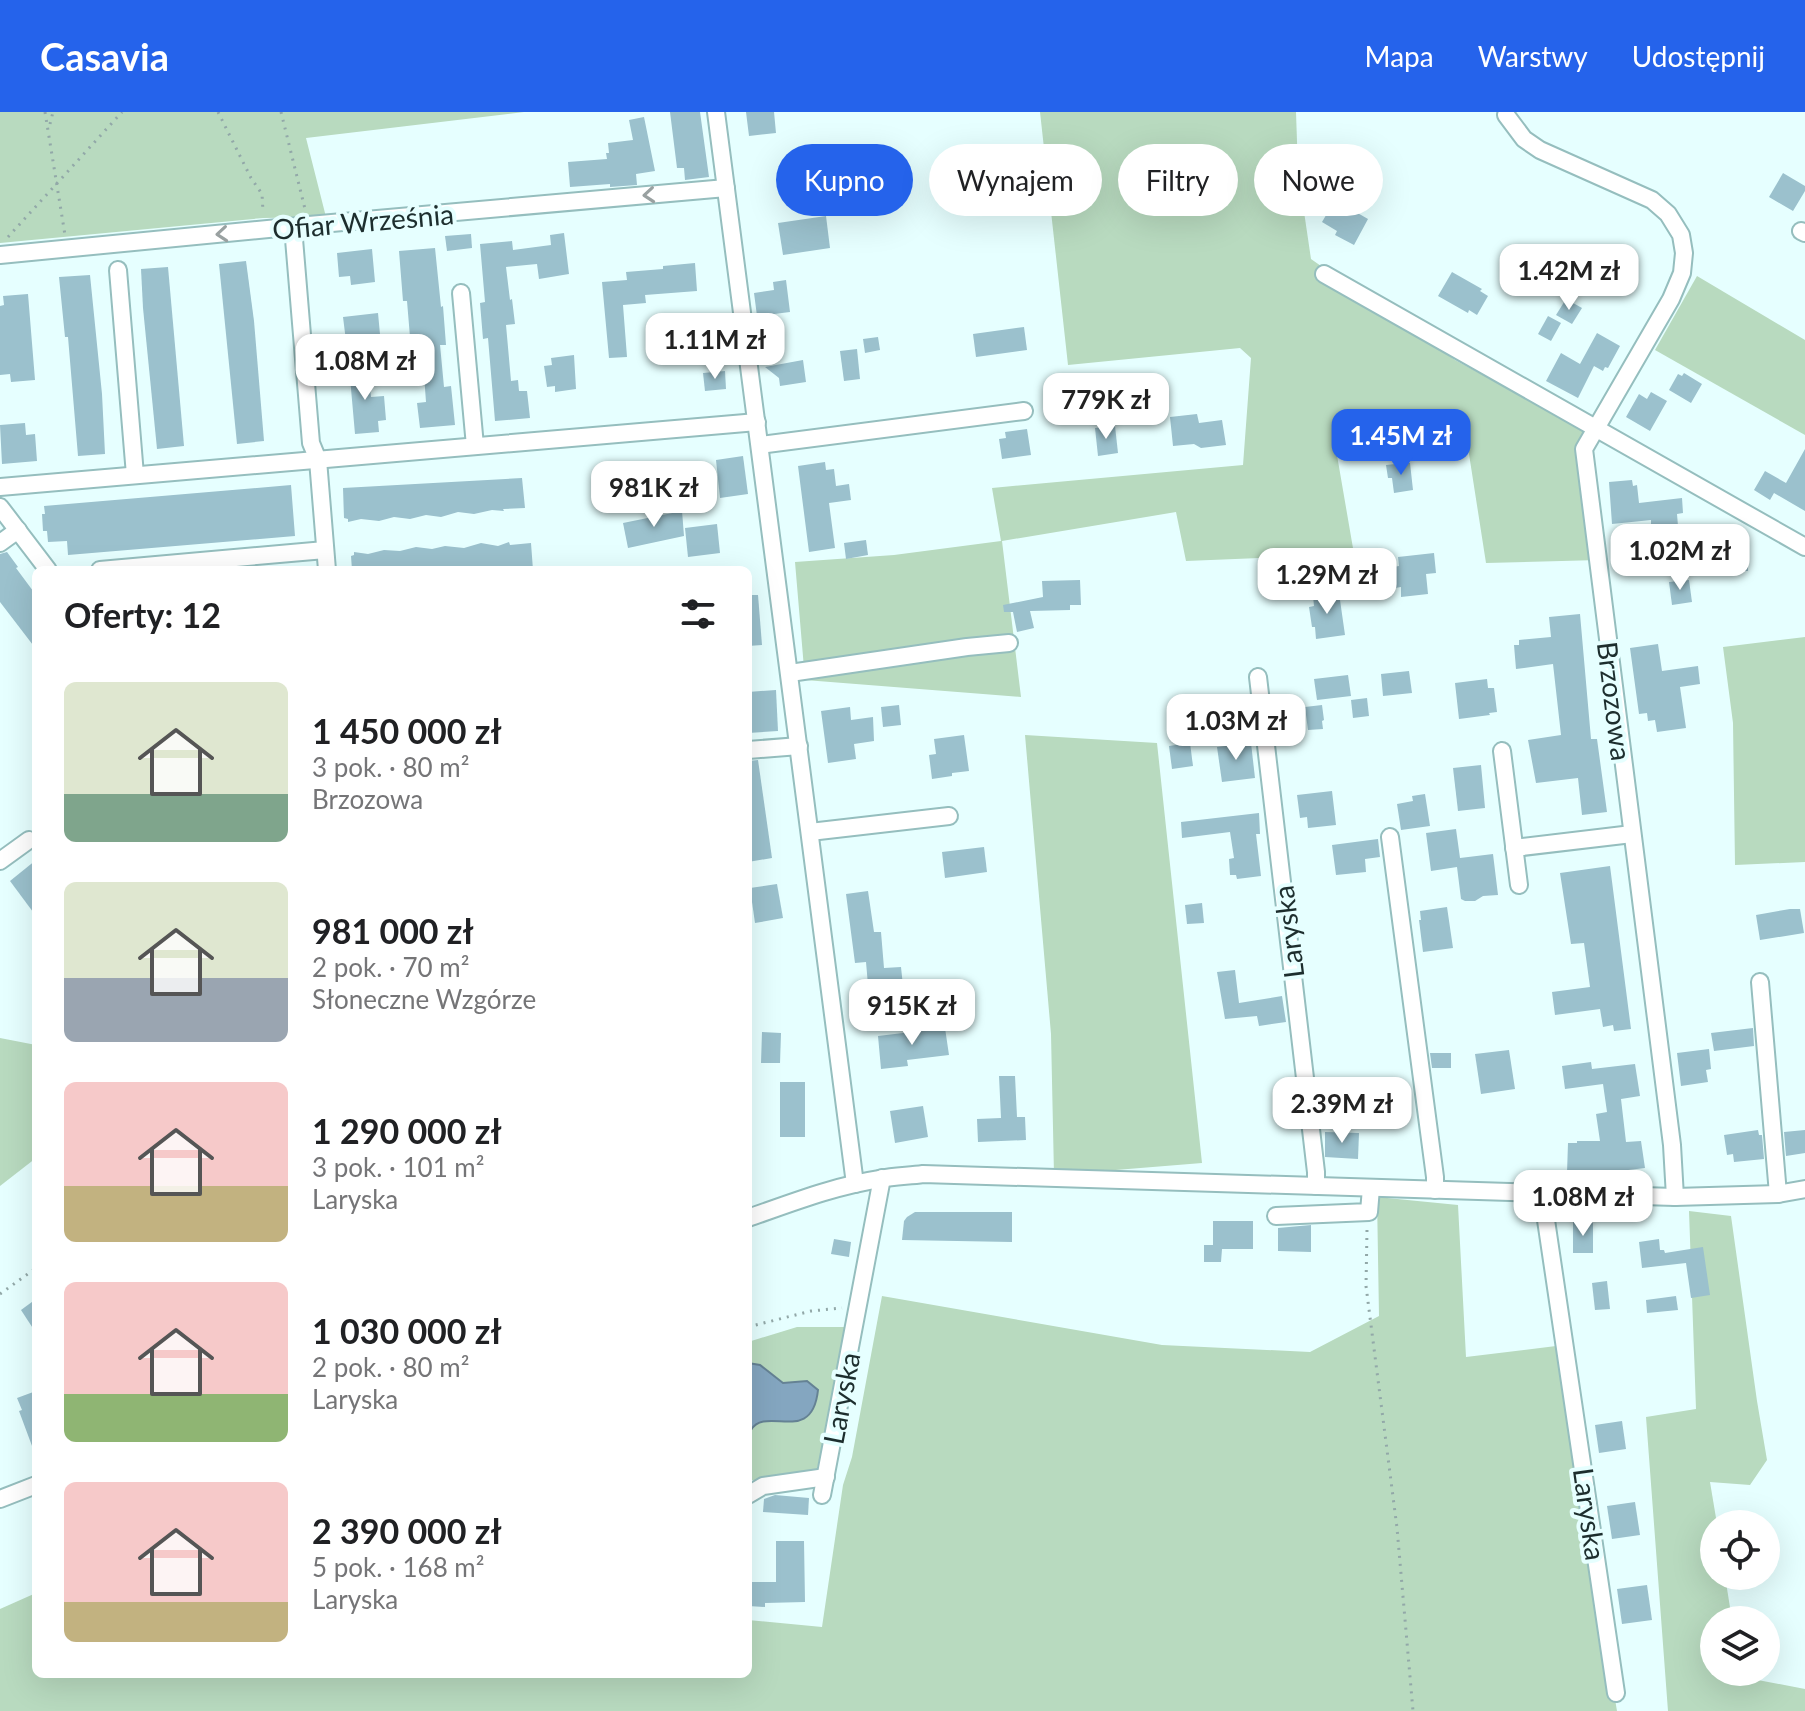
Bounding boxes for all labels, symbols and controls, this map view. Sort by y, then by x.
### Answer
text: Casavia [40,33,169,79]
text: Mapa [1365,39,1434,73]
text: Warstwy [1478,39,1588,73]
text: Udostępnij [1632,39,1765,73]
chip: Kupno [776,144,913,216]
chip: Wynajem [929,144,1102,216]
chip: Filtry [1118,144,1238,216]
chip: Nowe [1254,144,1383,216]
one-way arrow [642,186,655,203]
street label: Ofiar Września [271,196,455,246]
one-way arrow [215,225,228,242]
pin: 1.42M zł [1486,244,1652,312]
text: 1.42M zł [1518,254,1620,286]
pin: 1.11M zł [632,313,798,381]
text: 1.11M zł [664,323,766,355]
pin: 1.08M zł [282,334,448,402]
text: 1.08M zł [314,344,416,376]
pin: 779K zł [1032,373,1180,441]
text: 779K zł [1061,383,1151,415]
pin: 1.45M zł [1318,409,1484,477]
text: 1.45M zł [1350,419,1452,451]
pin: 981K zł [580,461,728,529]
text: 981K zł [609,471,699,503]
pin: 1.02M zł [1597,524,1763,592]
text: 1.02M zł [1629,534,1731,566]
pin: 1.29M zł [1244,548,1410,616]
text: 1.29M zł [1276,558,1378,590]
icon: filters [676,592,720,636]
text: Oferty: 12 [64,594,221,635]
street label: Brzozowa [1591,639,1639,763]
pin: 1.03M zł [1153,694,1319,762]
text: 1.03M zł [1185,704,1287,736]
text: 1 450 000 zł [312,710,502,751]
icon: home [128,714,224,810]
text: 3 pok. · 80 m² [312,751,469,783]
text: Brzozowa [312,783,423,815]
street label: Laryska [1265,884,1311,980]
text: 981 000 zł [312,910,474,951]
icon: home [128,914,224,1010]
text: 2 pok. · 70 m² [312,951,469,983]
pin: 915K zł [838,979,986,1047]
text: Słoneczne Wzgórze [312,983,536,1015]
text: 915K zł [867,989,957,1021]
pin: 2.39M zł [1259,1077,1425,1145]
text: 2.39M zł [1291,1087,1393,1119]
text: 1 290 000 zł [312,1110,502,1151]
icon: home [128,1114,224,1210]
text: 3 pok. · 101 m² [312,1151,484,1183]
pin: 1.08M zł [1500,1170,1666,1238]
text: 1.08M zł [1532,1180,1634,1212]
text: Laryska [312,1183,398,1215]
text: 1 030 000 zł [312,1310,502,1351]
icon: home [128,1314,224,1410]
street label: Laryska [815,1349,867,1447]
text: 2 pok. · 80 m² [312,1351,469,1383]
text: Laryska [312,1383,398,1415]
street label: Laryska [1567,1466,1613,1562]
text: 2 390 000 zł [312,1510,502,1551]
map controls [1700,1510,1780,1686]
button: locate [1700,1510,1780,1590]
icon: home [128,1514,224,1610]
text: 5 pok. · 168 m² [312,1551,484,1583]
text: Laryska [312,1583,398,1615]
button: layers [1700,1606,1780,1686]

